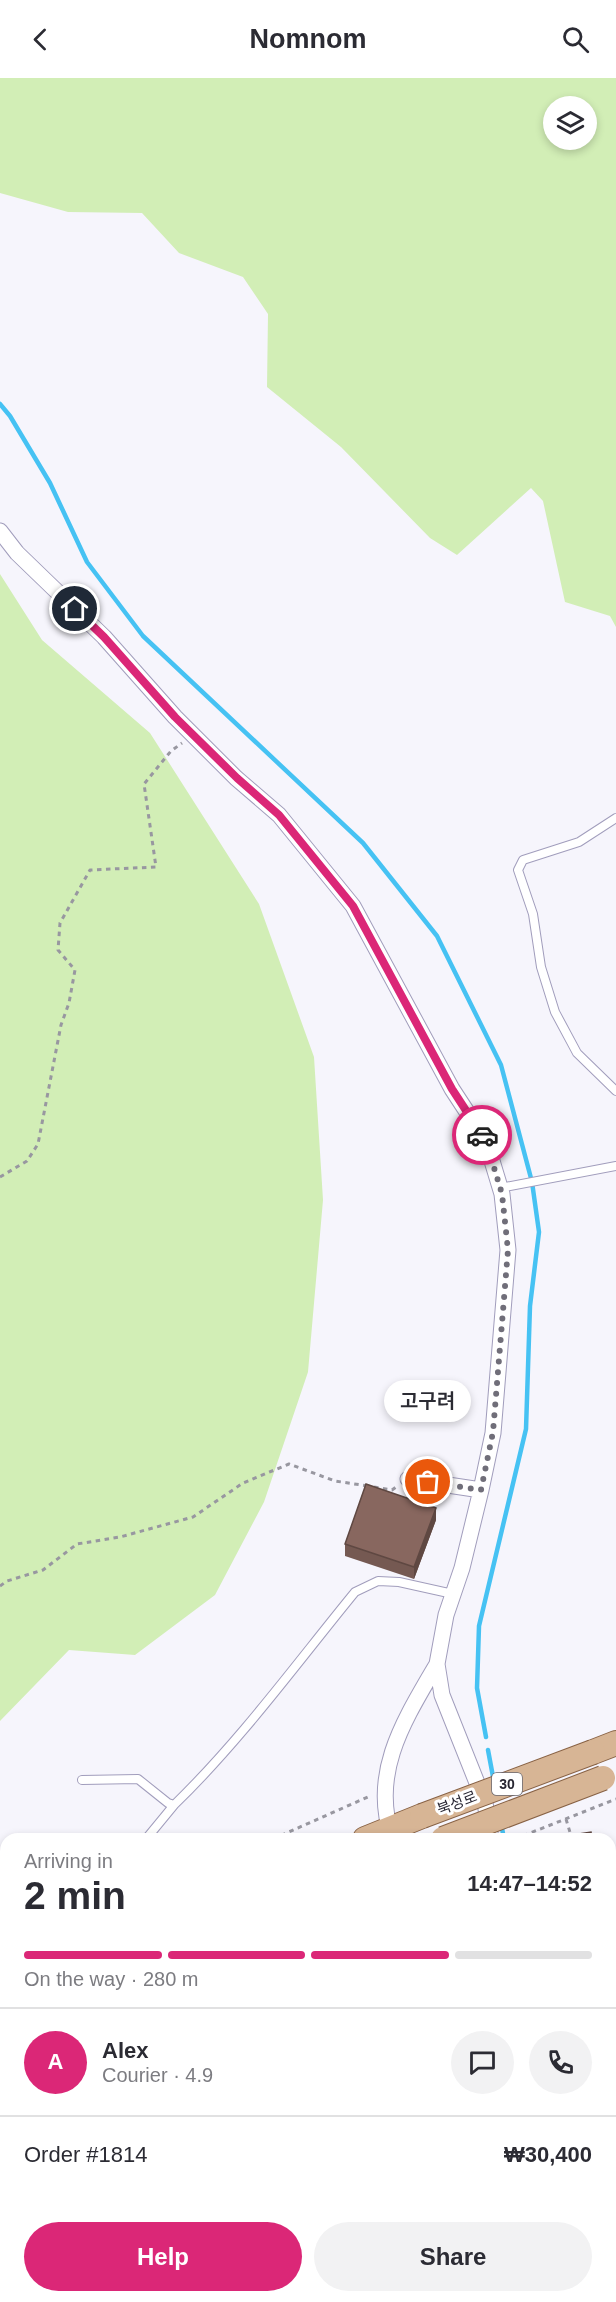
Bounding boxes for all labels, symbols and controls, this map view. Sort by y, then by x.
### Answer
icon: back [24,23,57,56]
icon: search [559,23,592,56]
text: Nomnom [250,24,367,54]
map controls [543,96,597,150]
button: layers [543,96,597,150]
pin [49,583,100,634]
icon: home [58,592,91,625]
courier [452,1105,512,1165]
icon: car [466,1119,499,1152]
callout: 고구려 [384,1380,472,1422]
text: 고구려 [400,1390,455,1412]
pin [402,1456,453,1507]
icon: bag [411,1465,444,1498]
road number: 30 [492,1773,522,1795]
street label: 북성로 [434,1787,479,1818]
text: Arriving in [24,1850,113,1872]
text: 14:47–14:52 [467,1871,592,1896]
text: 2 min [24,1874,126,1917]
text: On the way · 280 m [24,1968,199,1990]
button: chat [451,2031,514,2094]
button: phone [529,2031,592,2094]
text: Alex [102,2038,148,2063]
text: A [48,2049,63,2074]
text: Courier · 4.9 [102,2064,213,2086]
text: Order #1814 [24,2142,148,2167]
text: ₩30,400 [504,2142,592,2167]
button: Help [24,2222,302,2291]
button: Share [314,2222,592,2291]

